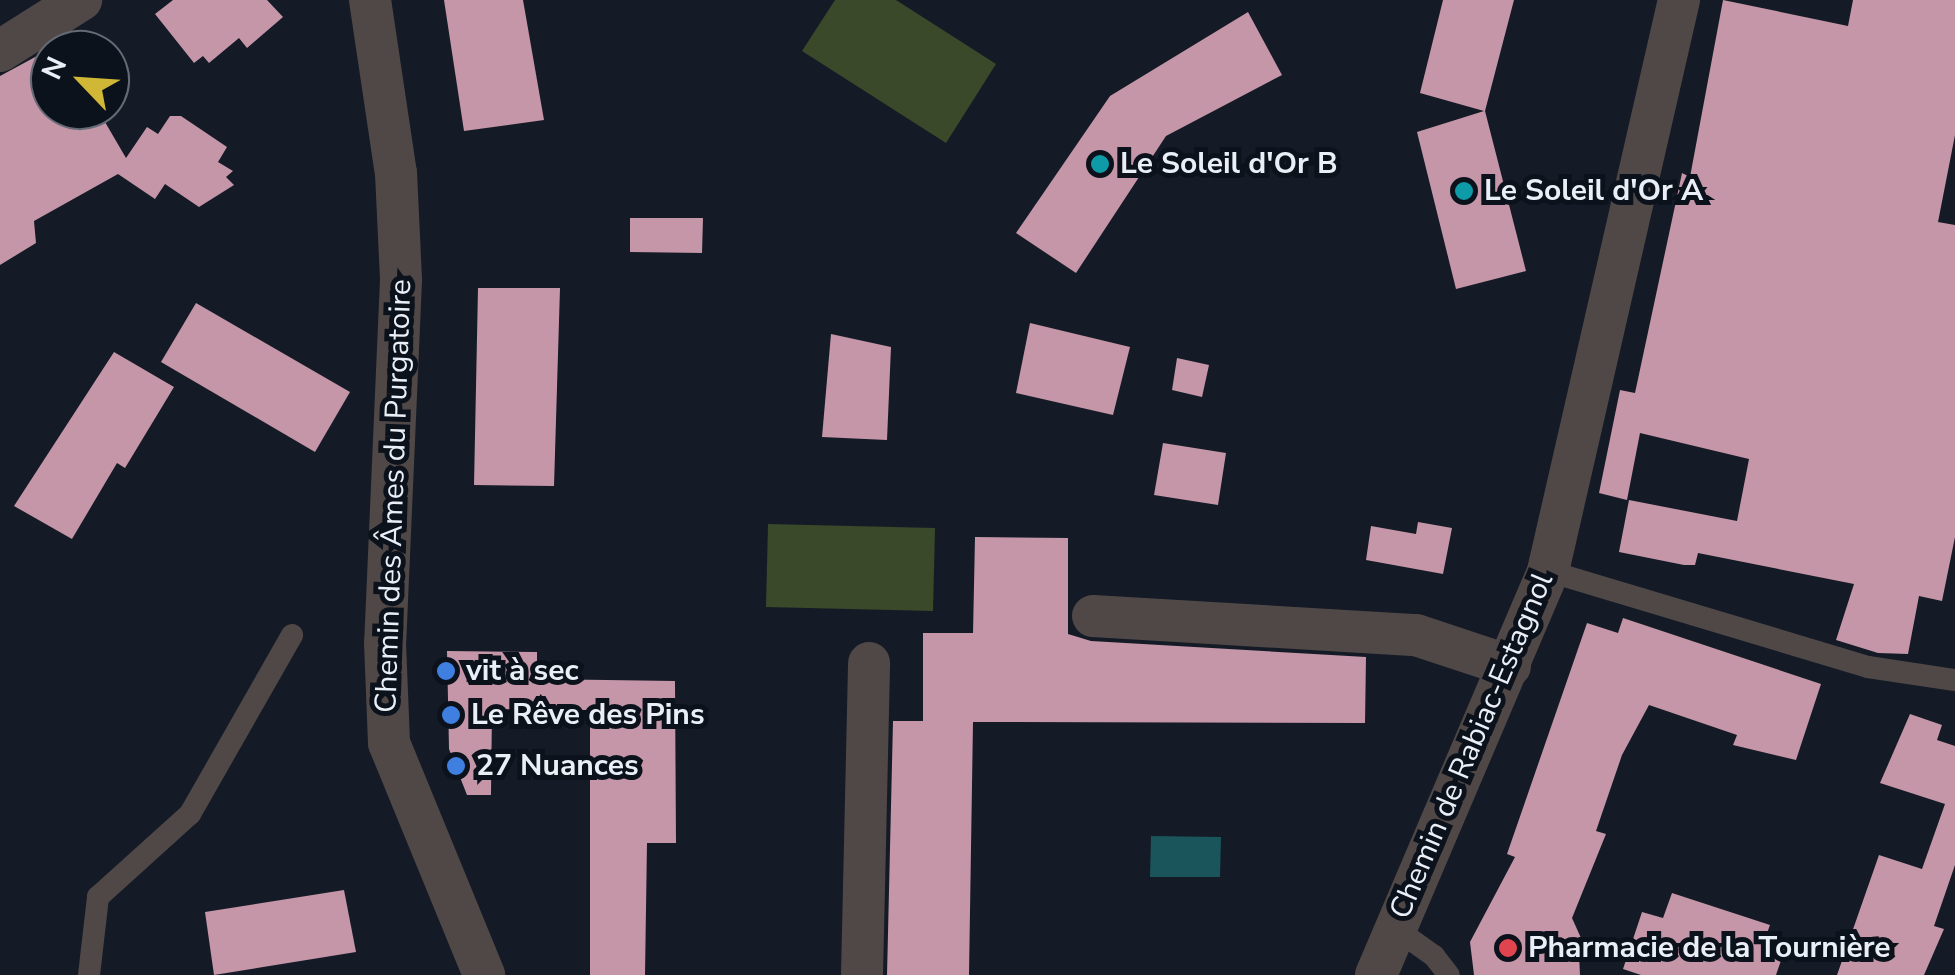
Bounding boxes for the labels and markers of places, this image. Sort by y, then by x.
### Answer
place label: Le Soleil d'Or B [1120,146,1338,182]
marker: Le Soleil d'Or B [1089,153,1111,175]
place label: Le Soleil d'Or A [1484,173,1703,209]
marker: Le Soleil d'Or A [1453,180,1475,202]
place label: vit à sec [466,653,579,689]
marker: vit à sec [435,660,457,682]
place label: Le Rêve des Pins [471,697,705,733]
marker: Le Rêve des Pins [440,704,462,726]
place label: 27 Nuances [476,748,639,784]
marker: 27 Nuances [445,755,467,777]
place label: Pharmacie de la Tournière [1528,930,1891,966]
marker: Pharmacie de la Tournière [1497,937,1519,959]

